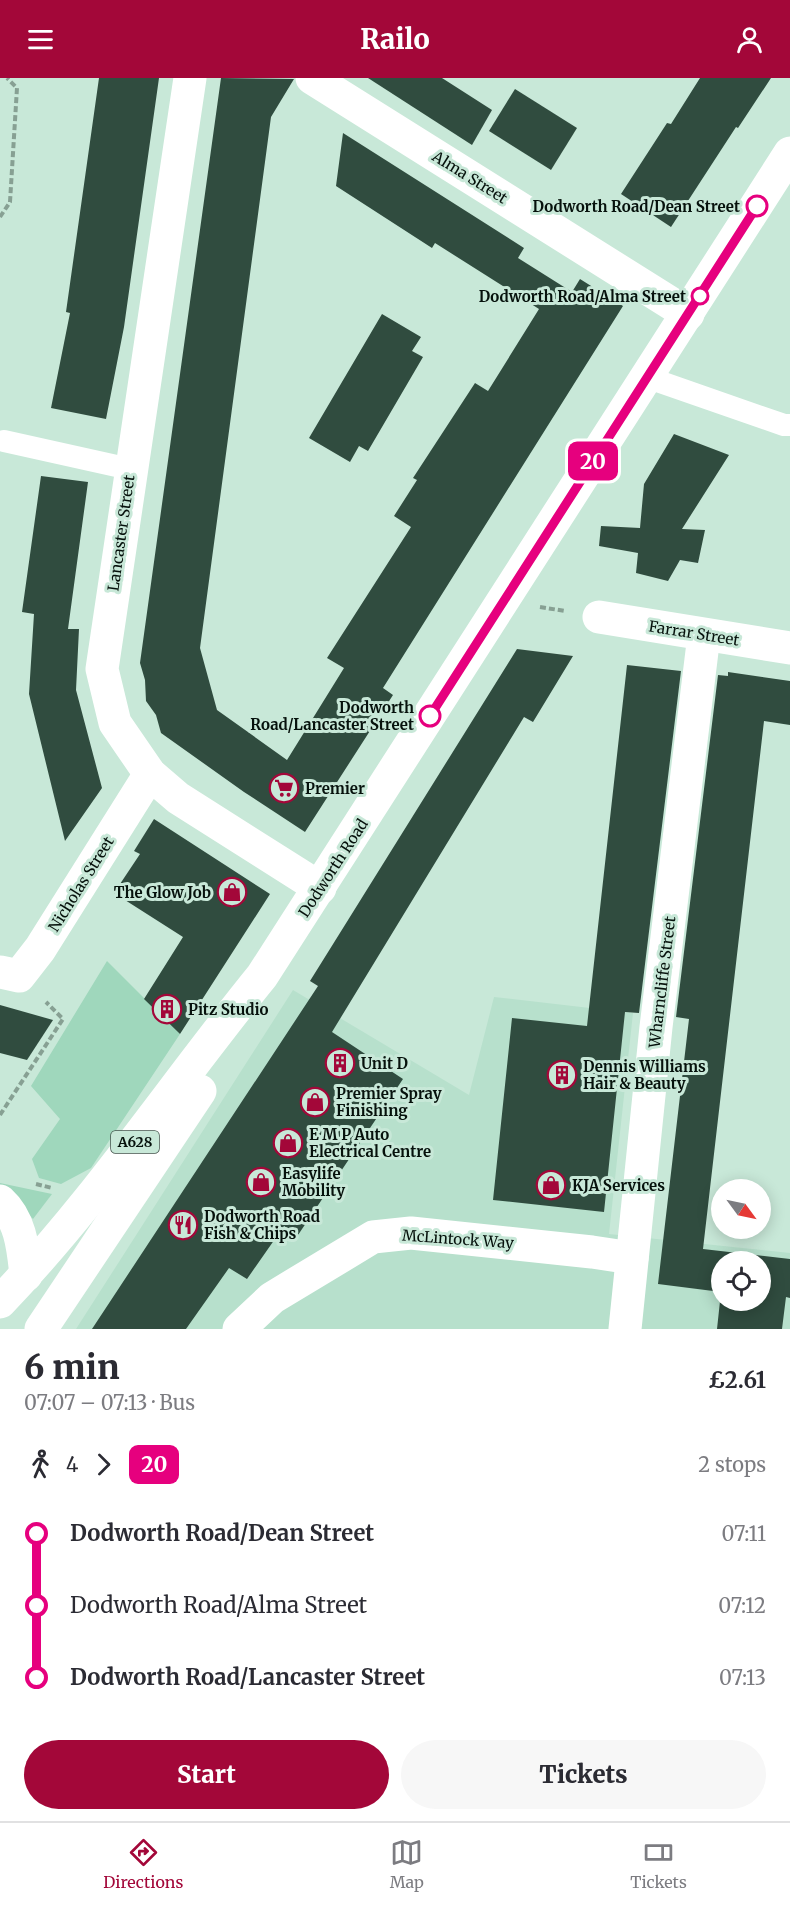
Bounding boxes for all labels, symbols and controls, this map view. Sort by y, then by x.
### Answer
text: Railo [360,22,430,56]
icon: menu [24,23,57,56]
icon: person [733,23,766,56]
street label: Alma Street [428,146,511,208]
marker: Dodworth Road/Dean Street [746,195,768,217]
place label: Dodworth Road/Dean Street [533,197,740,216]
place label: Dodworth Road/Alma Street [479,287,686,306]
marker: Dodworth Road/Alma Street [691,287,709,305]
line badge: 20 [566,442,620,481]
text: 20 [580,448,606,475]
street label: Lancaster Street [103,473,139,592]
street label: Farrar Street [647,616,741,650]
place label: Dodworth Road/Lancaster Street [250,698,414,734]
marker: Dodworth Road/Lancaster Street [419,705,441,727]
supermarket icon: Premier [268,772,300,804]
place label: Premier [305,779,365,798]
street label: Dodworth Road [294,815,372,921]
street label: Nicholas Street [44,833,118,935]
shop icon: The Glow Job [216,876,248,908]
place label: The Glow Job [114,883,211,902]
street label: Wharncliffe Street [644,915,680,1050]
building icon: Pitz Studio [151,993,183,1025]
place label: Pitz Studio [188,1000,269,1019]
building icon: Unit D [324,1047,356,1079]
place label: Unit D [361,1054,408,1073]
place label: Dennis Williams Hair & Beauty [583,1057,706,1093]
building icon: Dennis Williams Hair & Beauty [546,1059,578,1091]
place label: Premier Spray Finishing [336,1084,442,1120]
shop icon: Premier Spray Finishing [299,1086,331,1118]
place label: E M P Auto Electrical Centre [309,1125,431,1161]
shop icon: E M P Auto Electrical Centre [272,1127,304,1159]
road number: A628 [111,1131,159,1153]
place label: Easylife Mobility [282,1164,345,1200]
shop icon: Easylife Mobility [245,1166,277,1198]
shop icon: KJA Services [535,1169,567,1201]
place label: KJA Services [572,1176,665,1195]
north arrow [711,1179,771,1239]
map controls [711,1179,771,1311]
place label: Dodworth Road Fish & Chips [204,1207,320,1243]
restaurant icon: Dodworth Road Fish & Chips [167,1209,199,1241]
street label: McLintock Way [402,1226,515,1252]
button: locate [711,1251,771,1311]
text: 6 min [24,1347,119,1388]
text: £2.61 [708,1366,766,1394]
text: 07:07 – 07:13 · Bus [24,1390,195,1415]
icon: walk [24,1448,57,1481]
icon: forward [87,1448,120,1481]
text: 20 [141,1451,167,1478]
text: 4 [66,1452,78,1477]
text: 2 stops [698,1452,766,1477]
text: Dodworth Road/Dean Street [70,1519,374,1547]
text: 07:11 [722,1521,766,1546]
text: Dodworth Road/Alma Street [70,1591,367,1619]
text: 07:12 [718,1593,766,1618]
text: Dodworth Road/Lancaster Street [70,1663,425,1691]
text: 07:13 [719,1665,766,1690]
button: Start [24,1740,389,1809]
button: Tickets [401,1740,766,1809]
tab: Directions [103,1836,183,1892]
tab: Map [390,1836,424,1892]
tab: Tickets [630,1836,687,1892]

